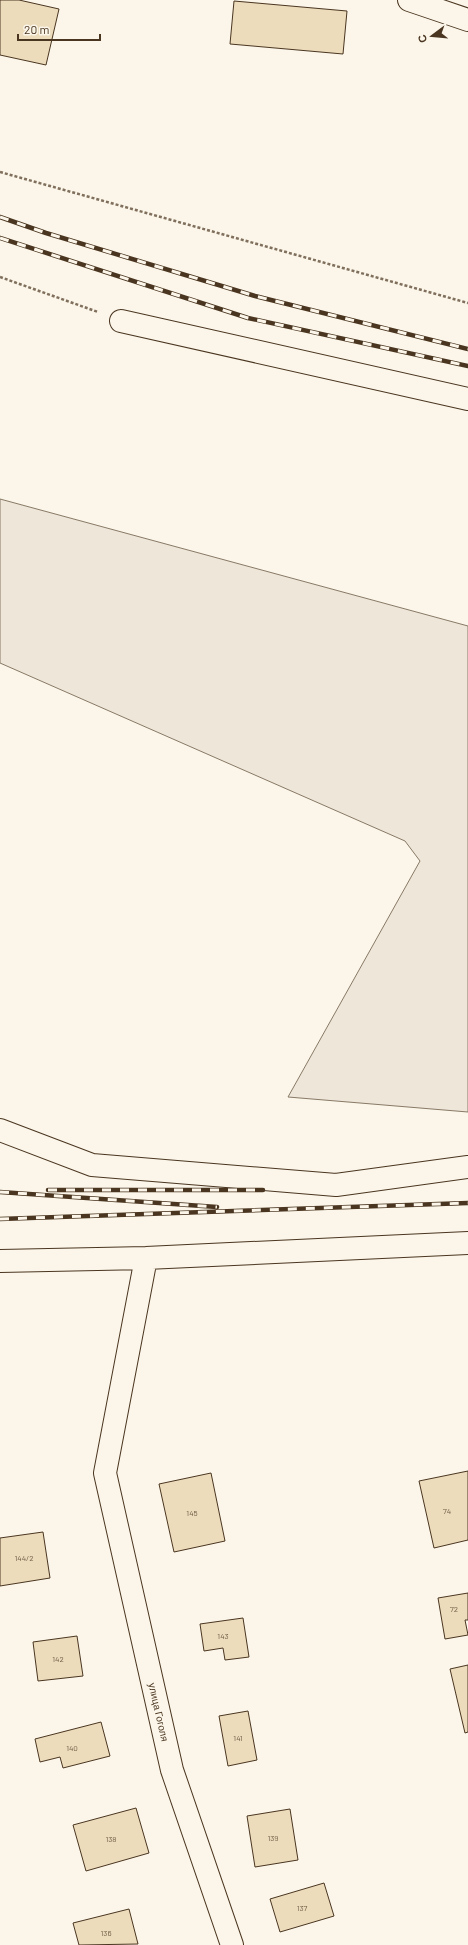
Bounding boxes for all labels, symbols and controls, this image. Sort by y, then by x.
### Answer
scale bar [18,16,100,42]
north arrow [412,16,452,56]
text: 20 m [24,22,50,36]
text: С [415,33,429,45]
house number: 74 [443,1506,451,1516]
house number: 145 [186,1508,198,1518]
house number: 144/2 [14,1553,34,1563]
house number: 72 [450,1604,458,1614]
house number: 143 [217,1631,229,1641]
house number: 142 [52,1654,64,1664]
street label: улица Гоголя [146,1682,172,1742]
house number: 141 [233,1733,243,1743]
house number: 140 [66,1743,78,1753]
house number: 139 [267,1833,279,1843]
house number: 138 [105,1834,117,1844]
house number: 137 [297,1903,308,1913]
house number: 136 [100,1928,112,1938]

